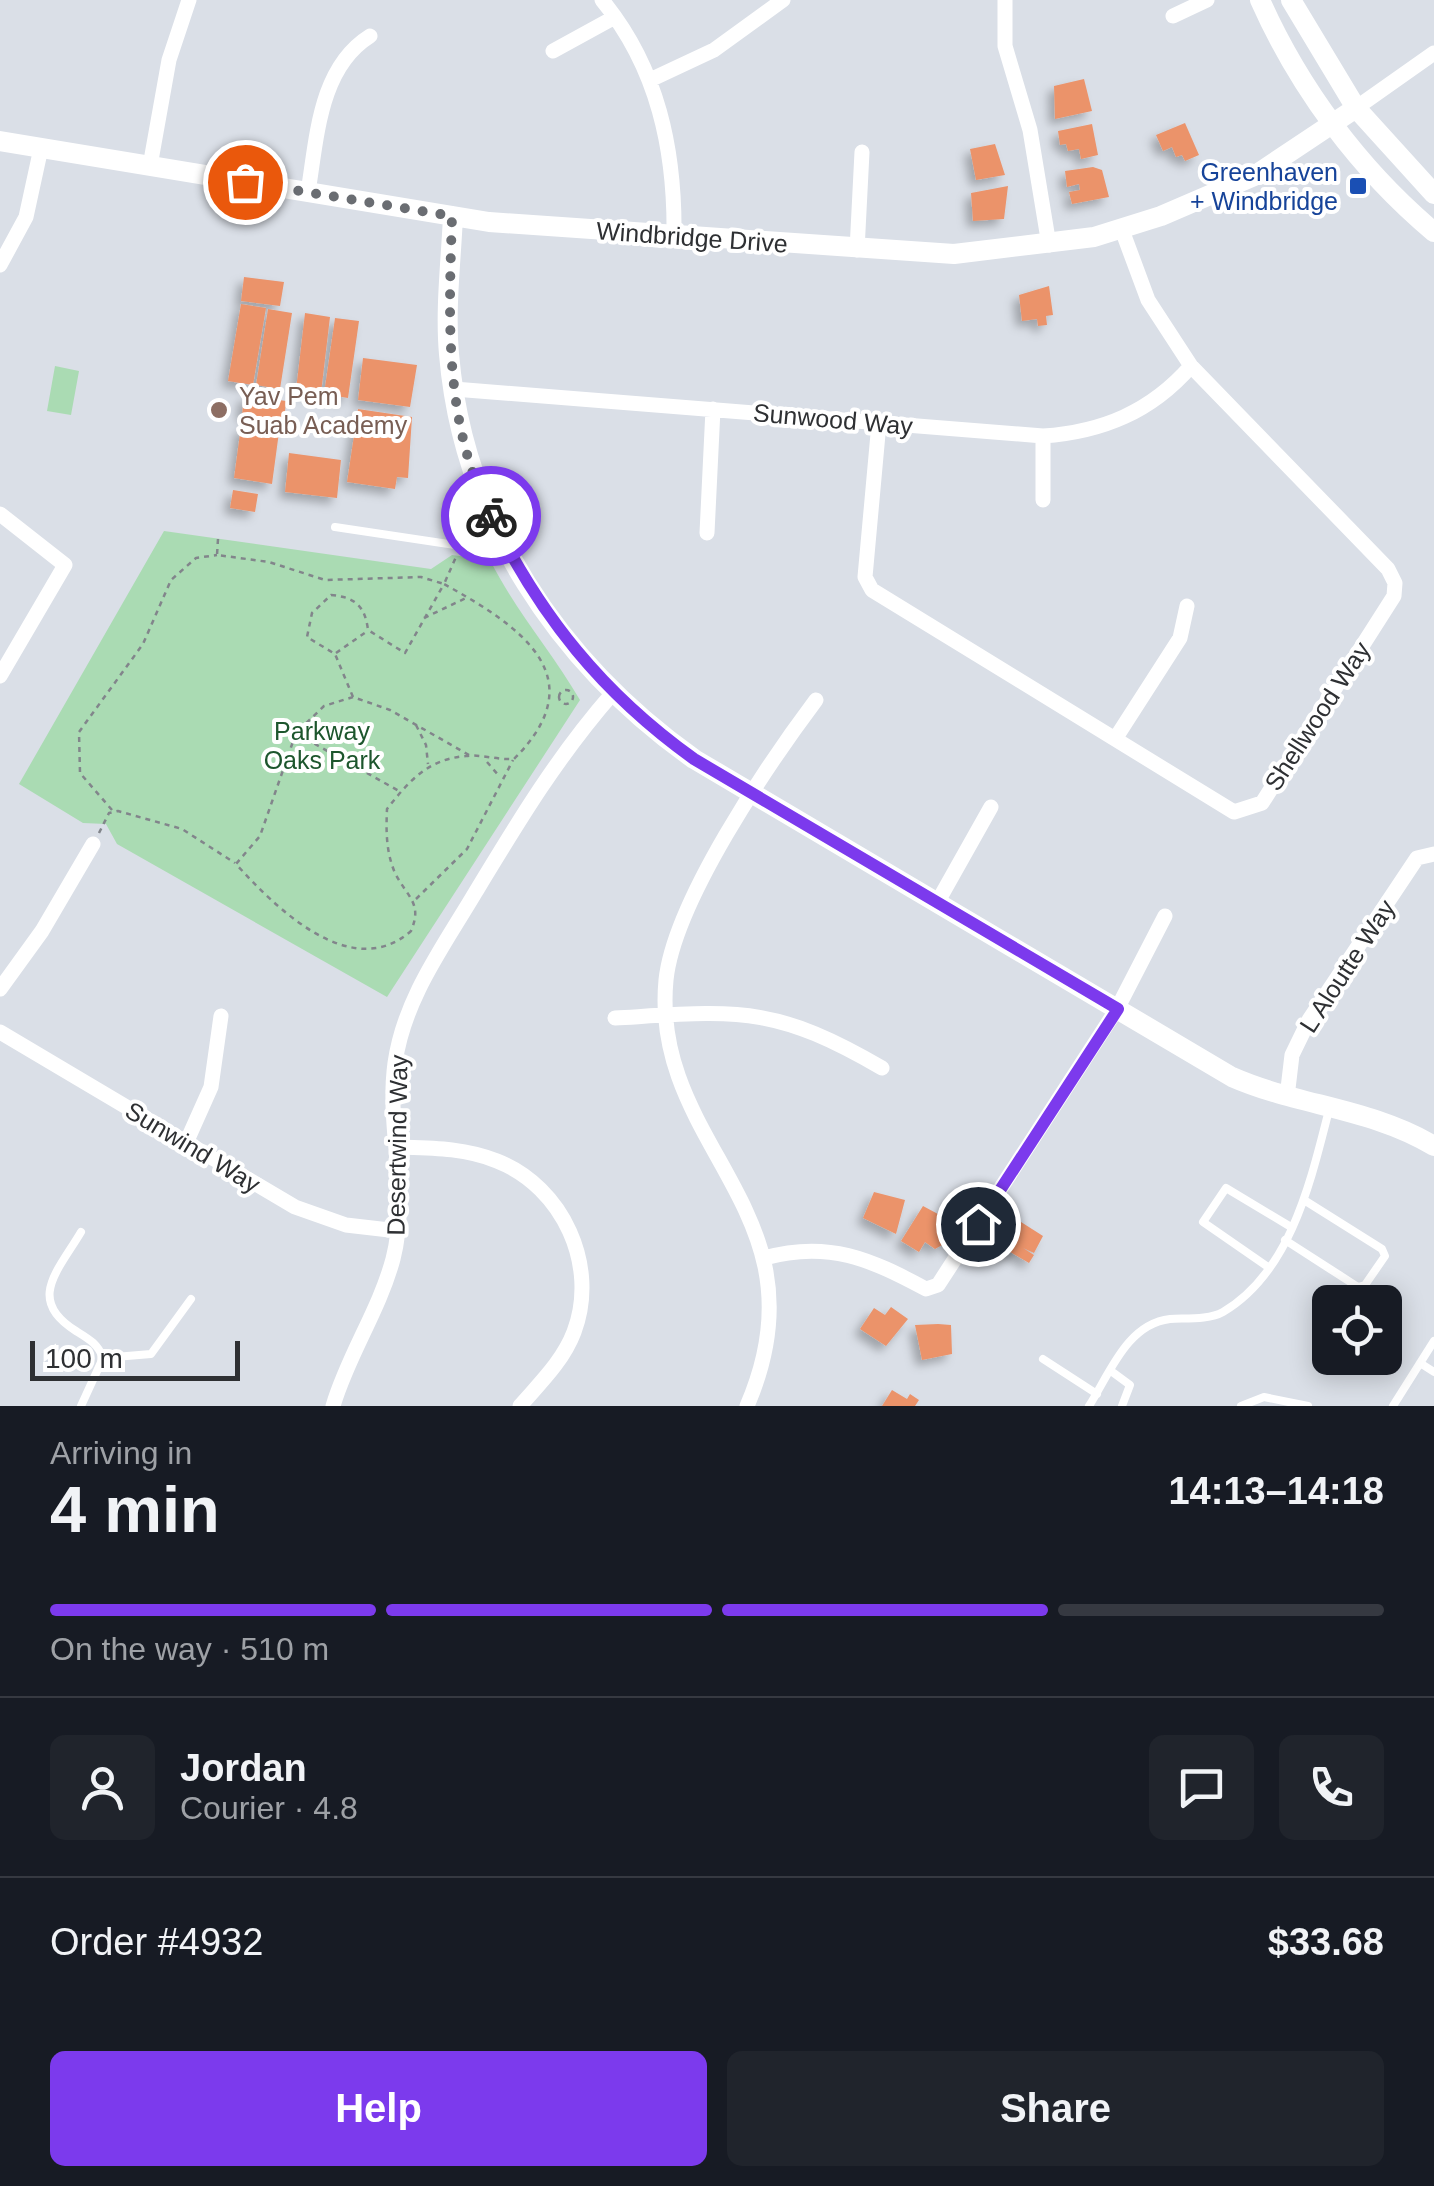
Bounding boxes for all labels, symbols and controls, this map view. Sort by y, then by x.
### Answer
pin [203,140,288,225]
icon: bag [218,155,273,210]
place label: Greenhaven + Windbridge [1190,158,1338,215]
marker: Greenhaven + Windbridge [1347,175,1369,197]
street label: Windbridge Drive [595,216,789,258]
place label: Yav Pem Suab Academy [239,382,408,439]
street label: Sunwood Way [752,398,915,440]
marker: Yav Pem Suab Academy [208,399,230,421]
courier [441,466,541,566]
icon: bike [464,489,519,544]
street label: Shellwood Way [1259,636,1376,795]
park label: Parkway Oaks Park [264,717,381,774]
street label: L Aloutte Way [1294,894,1401,1038]
street label: Desertwind Way [381,1054,413,1236]
street label: Sunwind Way [121,1096,266,1198]
pin [936,1182,1021,1267]
icon: home [951,1197,1006,1252]
map controls [1312,1285,1402,1375]
button: locate [1312,1285,1402,1375]
scale bar [30,1336,240,1380]
text: 100 m [45,1343,123,1374]
text: Arriving in [50,1435,192,1471]
text: 14:13–14:18 [1168,1470,1384,1512]
text: 4 min [50,1473,220,1546]
text: On the way · 510 m [50,1631,329,1667]
button: person [50,1735,155,1840]
button: chat [1149,1735,1254,1840]
button: phone [1279,1735,1384,1840]
text: Jordan [180,1747,307,1789]
text: Courier · 4.8 [180,1790,358,1826]
text: Order #4932 [50,1921,263,1963]
text: $33.68 [1268,1921,1384,1963]
button: Help [50,2051,707,2166]
button: Share [727,2051,1384,2166]

